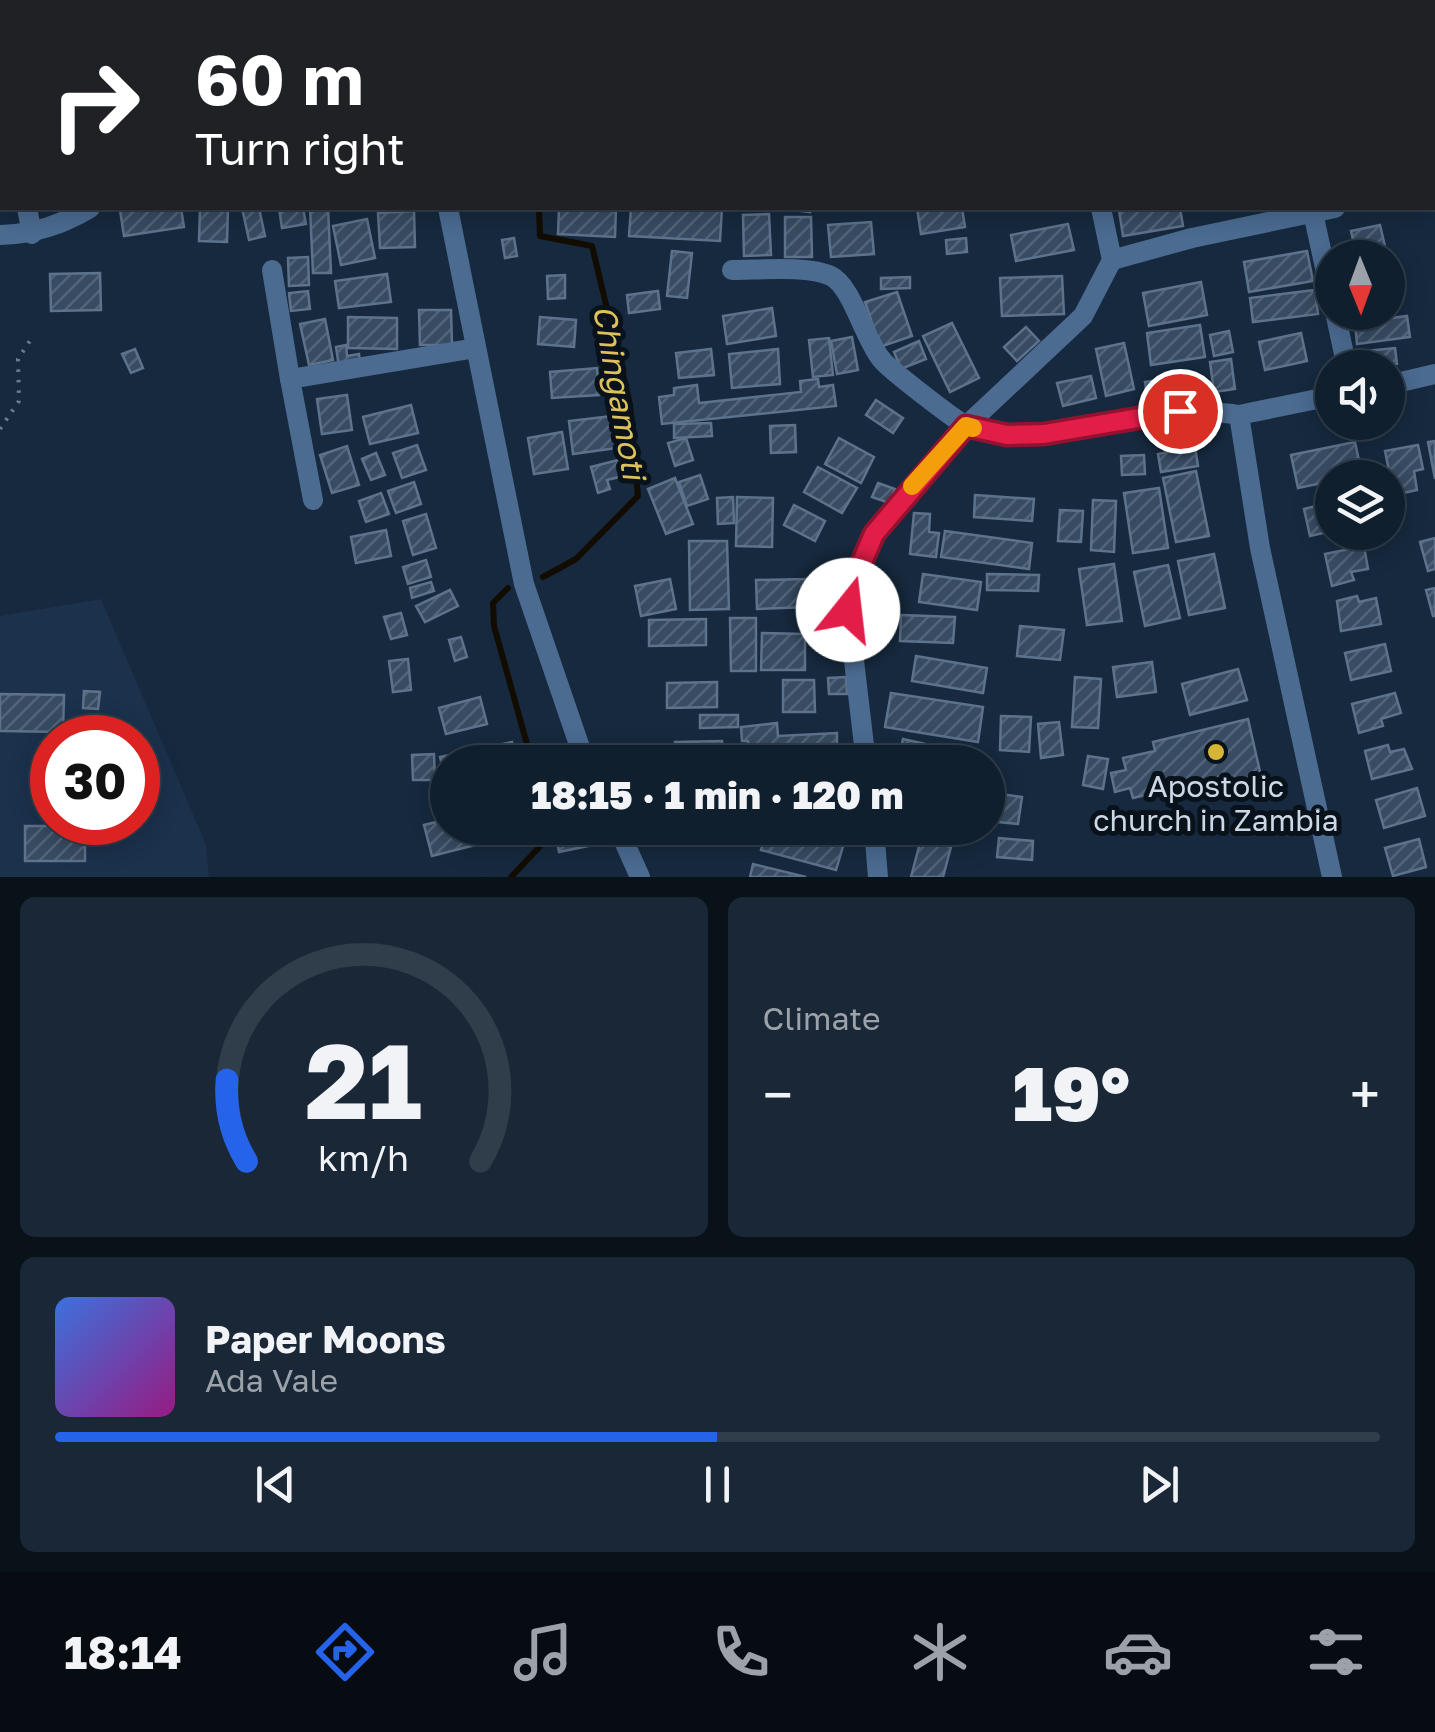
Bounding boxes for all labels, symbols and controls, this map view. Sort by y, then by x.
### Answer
text: 60 m [195,36,364,120]
icon: right [30,40,160,170]
text: Turn right [195,121,405,175]
north arrow [1315,240,1405,330]
map controls [1315,240,1405,550]
water label: Chingamoti [586,302,655,486]
button: sound [1315,350,1405,440]
pin [1138,369,1223,454]
icon: arrive [1153,384,1208,439]
button: layers [1315,460,1405,550]
position arrow [796,558,900,662]
speed limit sign: 30 [30,715,160,845]
marker: Apostolic church in Zambia [1205,741,1227,763]
place label: Apostolic church in Zambia [1093,768,1339,838]
text: 18:15 · 1 min · 120 m [531,772,904,817]
text: Climate [763,999,881,1037]
text: 21 [305,1017,422,1142]
text: 19° [1012,1047,1130,1138]
text: − [763,1061,793,1127]
text: + [1350,1061,1380,1127]
text: km/h [318,1136,409,1179]
text: Paper Moons [205,1316,446,1361]
text: Ada Vale [205,1361,338,1399]
icon: previous [248,1457,303,1512]
icon: pause [690,1457,745,1512]
icon: next [1132,1457,1187,1512]
icon: directions [310,1617,380,1687]
icon: music [508,1617,578,1687]
icon: phone [706,1617,776,1687]
icon: climate [905,1617,975,1687]
icon: car [1103,1617,1173,1687]
icon: filters [1301,1617,1371,1687]
text: 18:14 [64,1625,182,1679]

